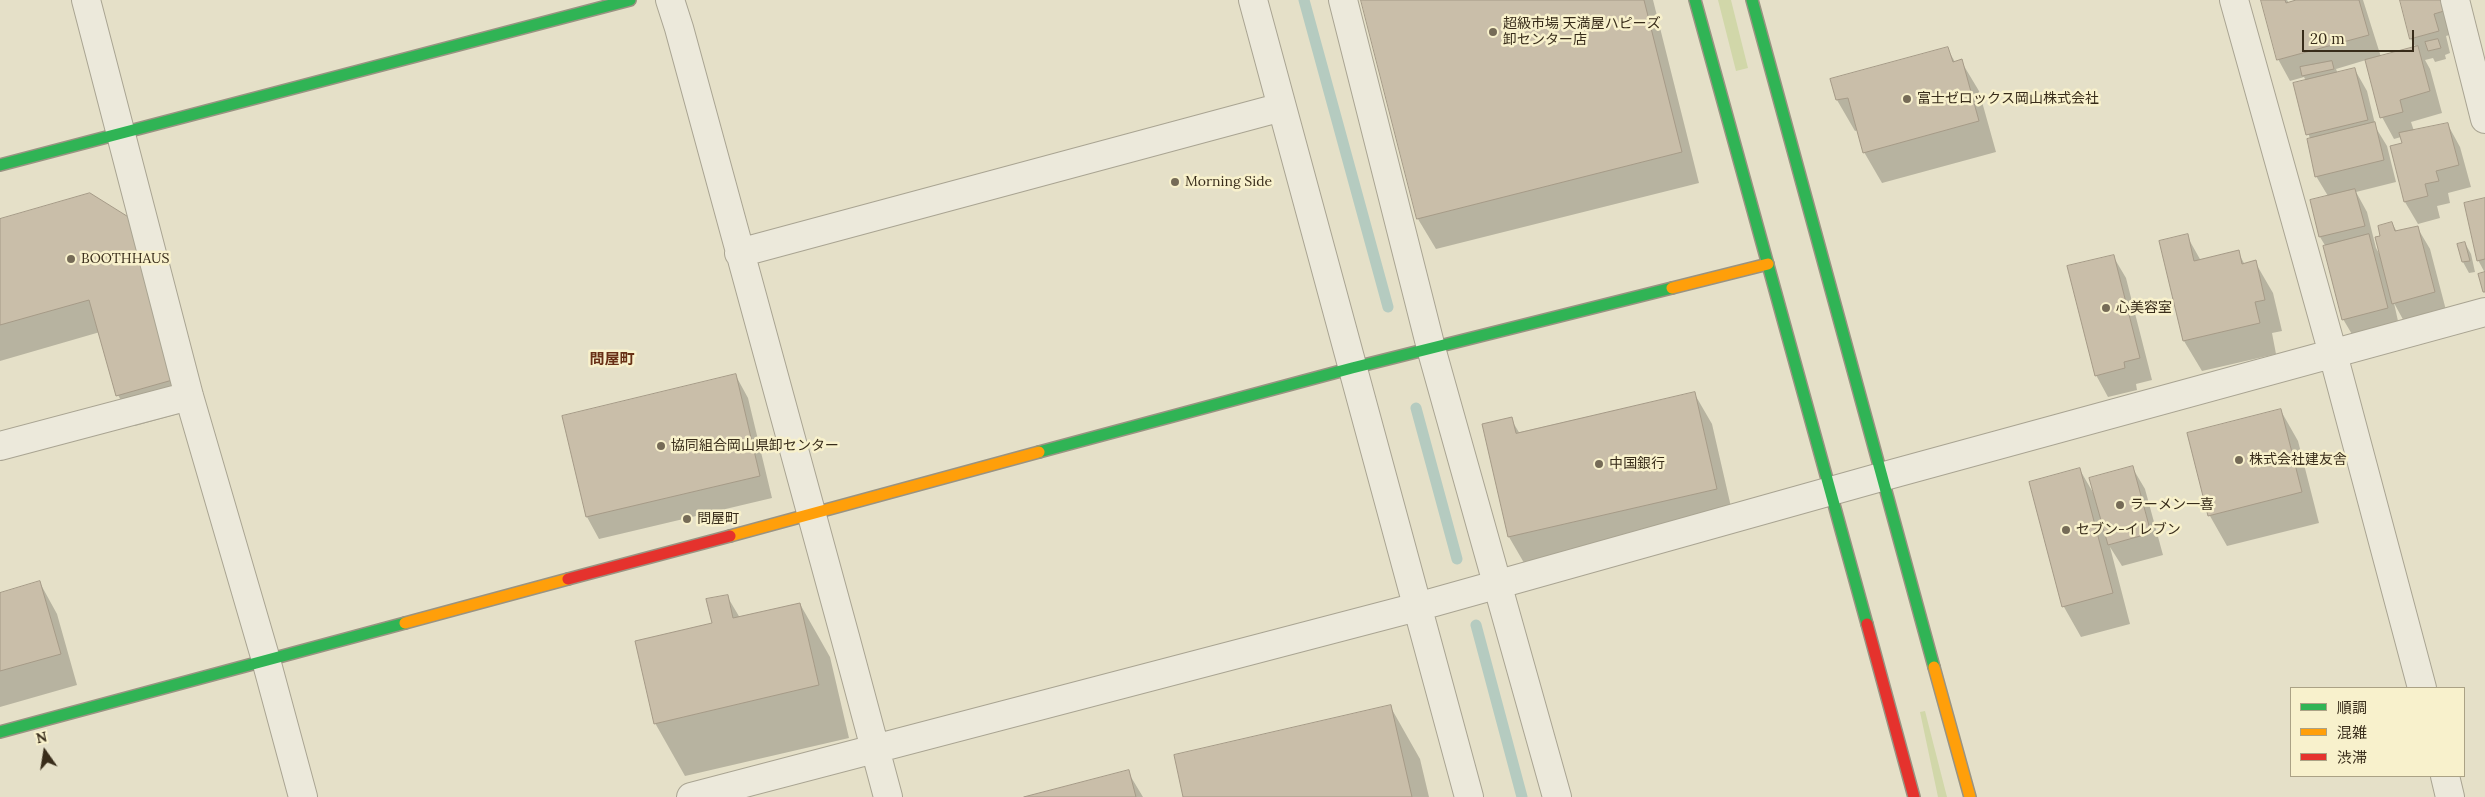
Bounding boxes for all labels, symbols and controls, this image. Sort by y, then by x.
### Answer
place label: 超級市場 天満屋ハピーズ 卸センター店 [1503,16,1661,48]
scale bar [2305,20,2418,52]
marker: 超級市場 天満屋ハピーズ 卸センター店 [1487,26,1499,38]
text: 20 m [2310,29,2345,48]
place label: 富士ゼロックス岡山株式会社 [1917,91,2099,107]
marker: 富士ゼロックス岡山株式会社 [1901,93,1913,105]
place label: Morning Side [1185,174,1272,190]
marker: Morning Side [1169,176,1181,188]
place label: BOOTHHAUS [81,251,170,267]
marker: BOOTHHAUS [65,253,77,265]
place label: 心美容室 [2116,300,2172,316]
marker: 心美容室 [2100,302,2112,314]
district label: 問屋町 [590,351,634,369]
place label: 協同組合岡山県卸センター [671,438,839,454]
marker: 協同組合岡山県卸センター [655,440,667,452]
place label: 株式会社建友舎 [2249,452,2347,468]
marker: 株式会社建友舎 [2233,454,2245,466]
place label: 中国銀行 [1609,456,1665,472]
marker: 中国銀行 [1593,458,1605,470]
place label: ラーメン一喜 [2130,497,2214,513]
marker: ラーメン一喜 [2114,499,2126,511]
place label: 問屋町 [697,511,739,527]
marker: 問屋町 [681,513,693,525]
place label: セブン-イレブン [2076,522,2181,538]
marker: セブン-イレブン [2060,524,2072,536]
legend [2290,687,2465,777]
text: 順調 [2337,698,2367,717]
text: 混雑 [2337,723,2367,742]
north arrow [20,727,70,777]
text: N [34,727,49,747]
text: 渋滞 [2337,748,2367,767]

